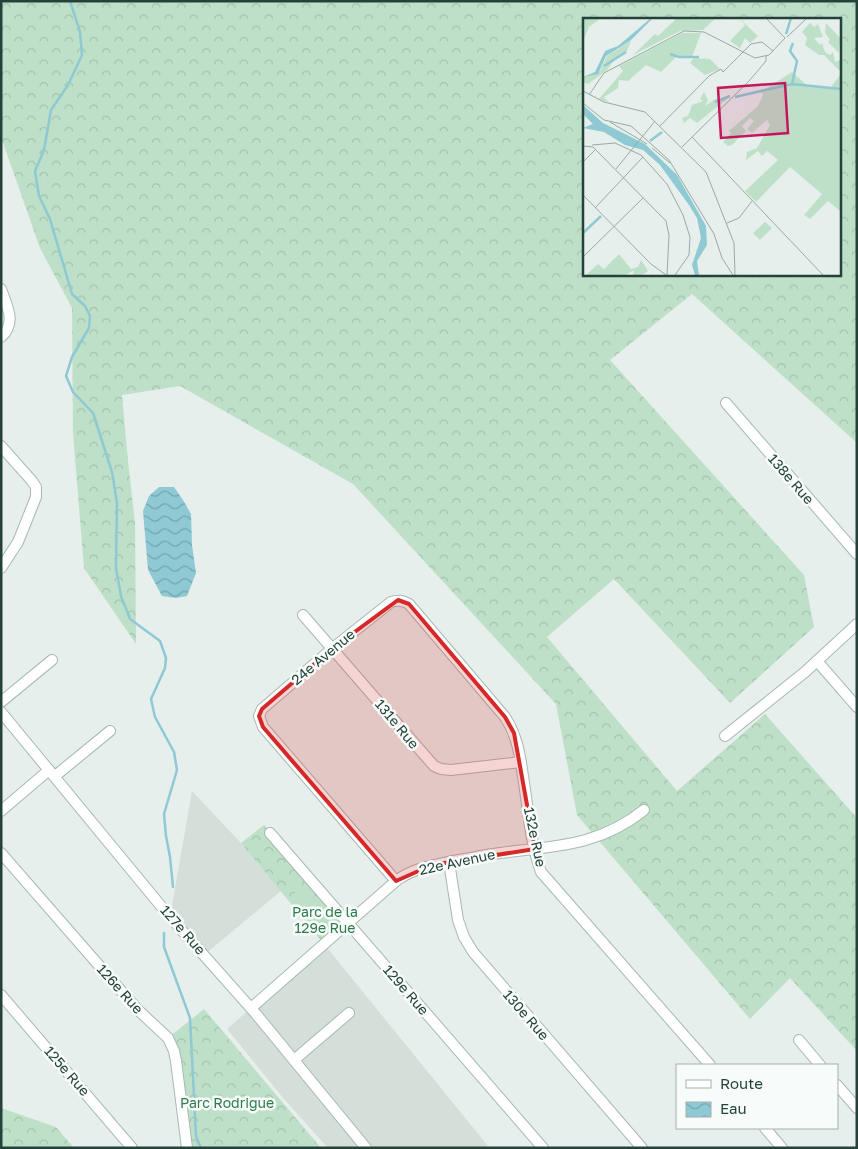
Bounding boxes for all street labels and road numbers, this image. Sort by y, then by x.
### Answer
street label: 138e Rue [765,450,818,507]
street label: 24e Avenue [287,625,358,688]
street label: 131e Rue [372,696,423,752]
street label: 132e Rue [521,806,550,868]
street label: 22e Avenue [417,845,496,878]
street label: 127e Rue [157,902,209,958]
street label: 126e Rue [94,960,147,1017]
street label: 129e Rue [380,961,433,1018]
street label: 130e Rue [500,986,553,1043]
street label: 125e Rue [41,1042,94,1099]

